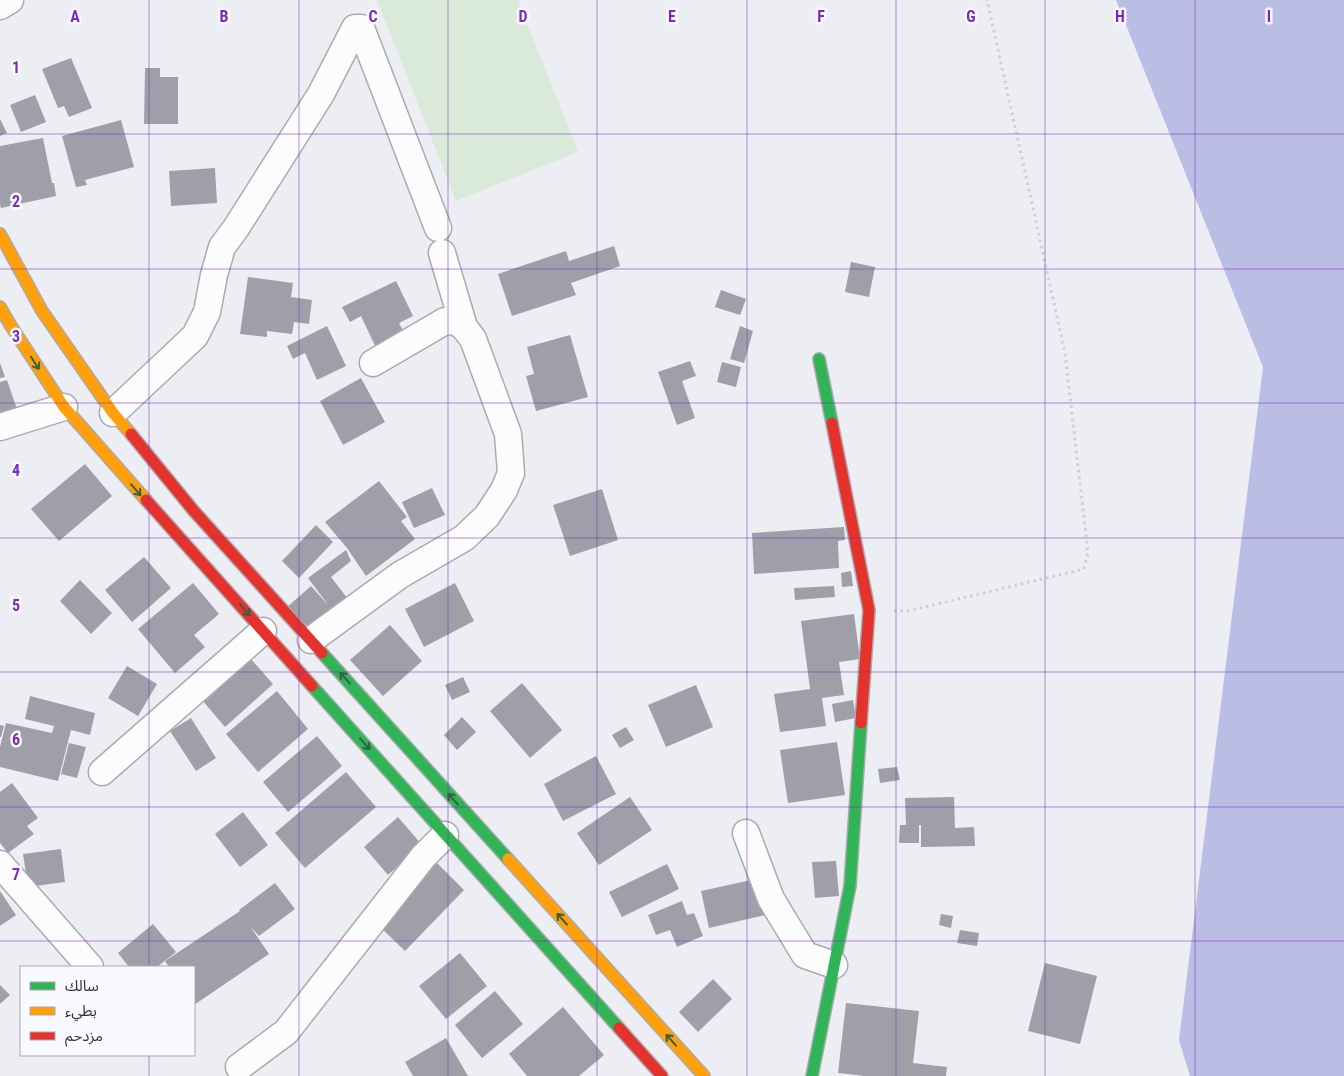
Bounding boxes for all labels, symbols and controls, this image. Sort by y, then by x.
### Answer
text: A [70,7,80,26]
text: B [220,7,229,26]
text: C [368,7,378,26]
text: D [518,7,528,26]
text: E [668,7,676,26]
text: F [817,7,825,26]
text: G [966,7,976,26]
text: H [1115,7,1125,26]
text: I [1267,7,1271,26]
text: 1 [12,58,20,77]
text: 2 [12,192,20,211]
text: 3 [12,327,20,346]
one-way arrow [30,356,40,370]
text: 4 [12,461,20,480]
one-way arrow [130,483,142,496]
text: 5 [12,596,20,615]
one-way arrow [239,604,250,617]
one-way arrow [339,672,350,685]
text: 6 [12,730,20,749]
one-way arrow [359,738,371,751]
one-way arrow [448,792,459,805]
text: 7 [12,865,20,884]
one-way arrow [557,913,568,926]
legend [20,966,195,1056]
text: سالك [65,977,99,995]
text: بطيء [65,1002,97,1022]
text: مزدحم [65,1027,103,1047]
one-way arrow [665,1033,677,1046]

